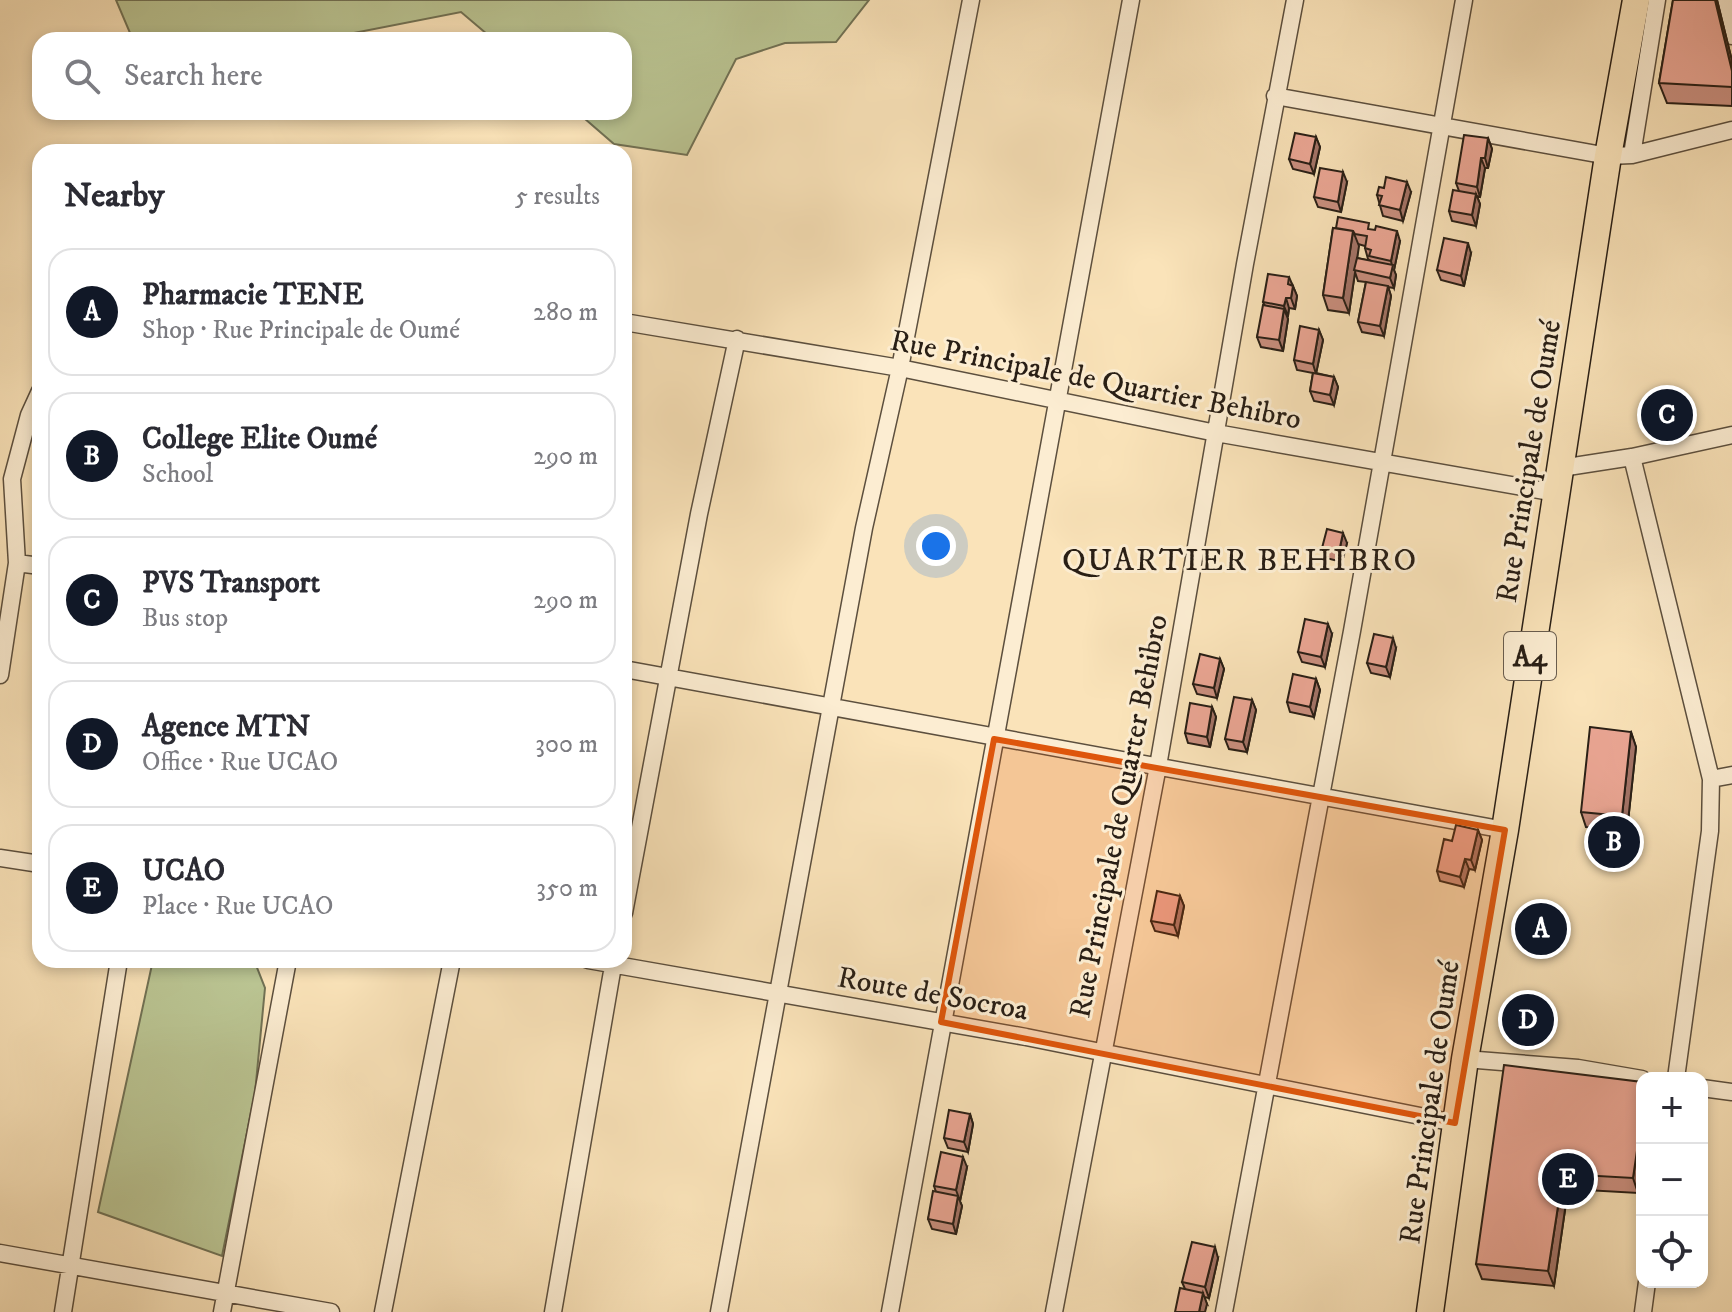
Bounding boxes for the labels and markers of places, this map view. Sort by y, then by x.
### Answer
pin: C [1641,385,1693,445]
pin: B [1588,812,1640,872]
pin: A [1515,899,1567,959]
pin: D [1502,990,1554,1050]
pin: E [1542,1149,1594,1209]

